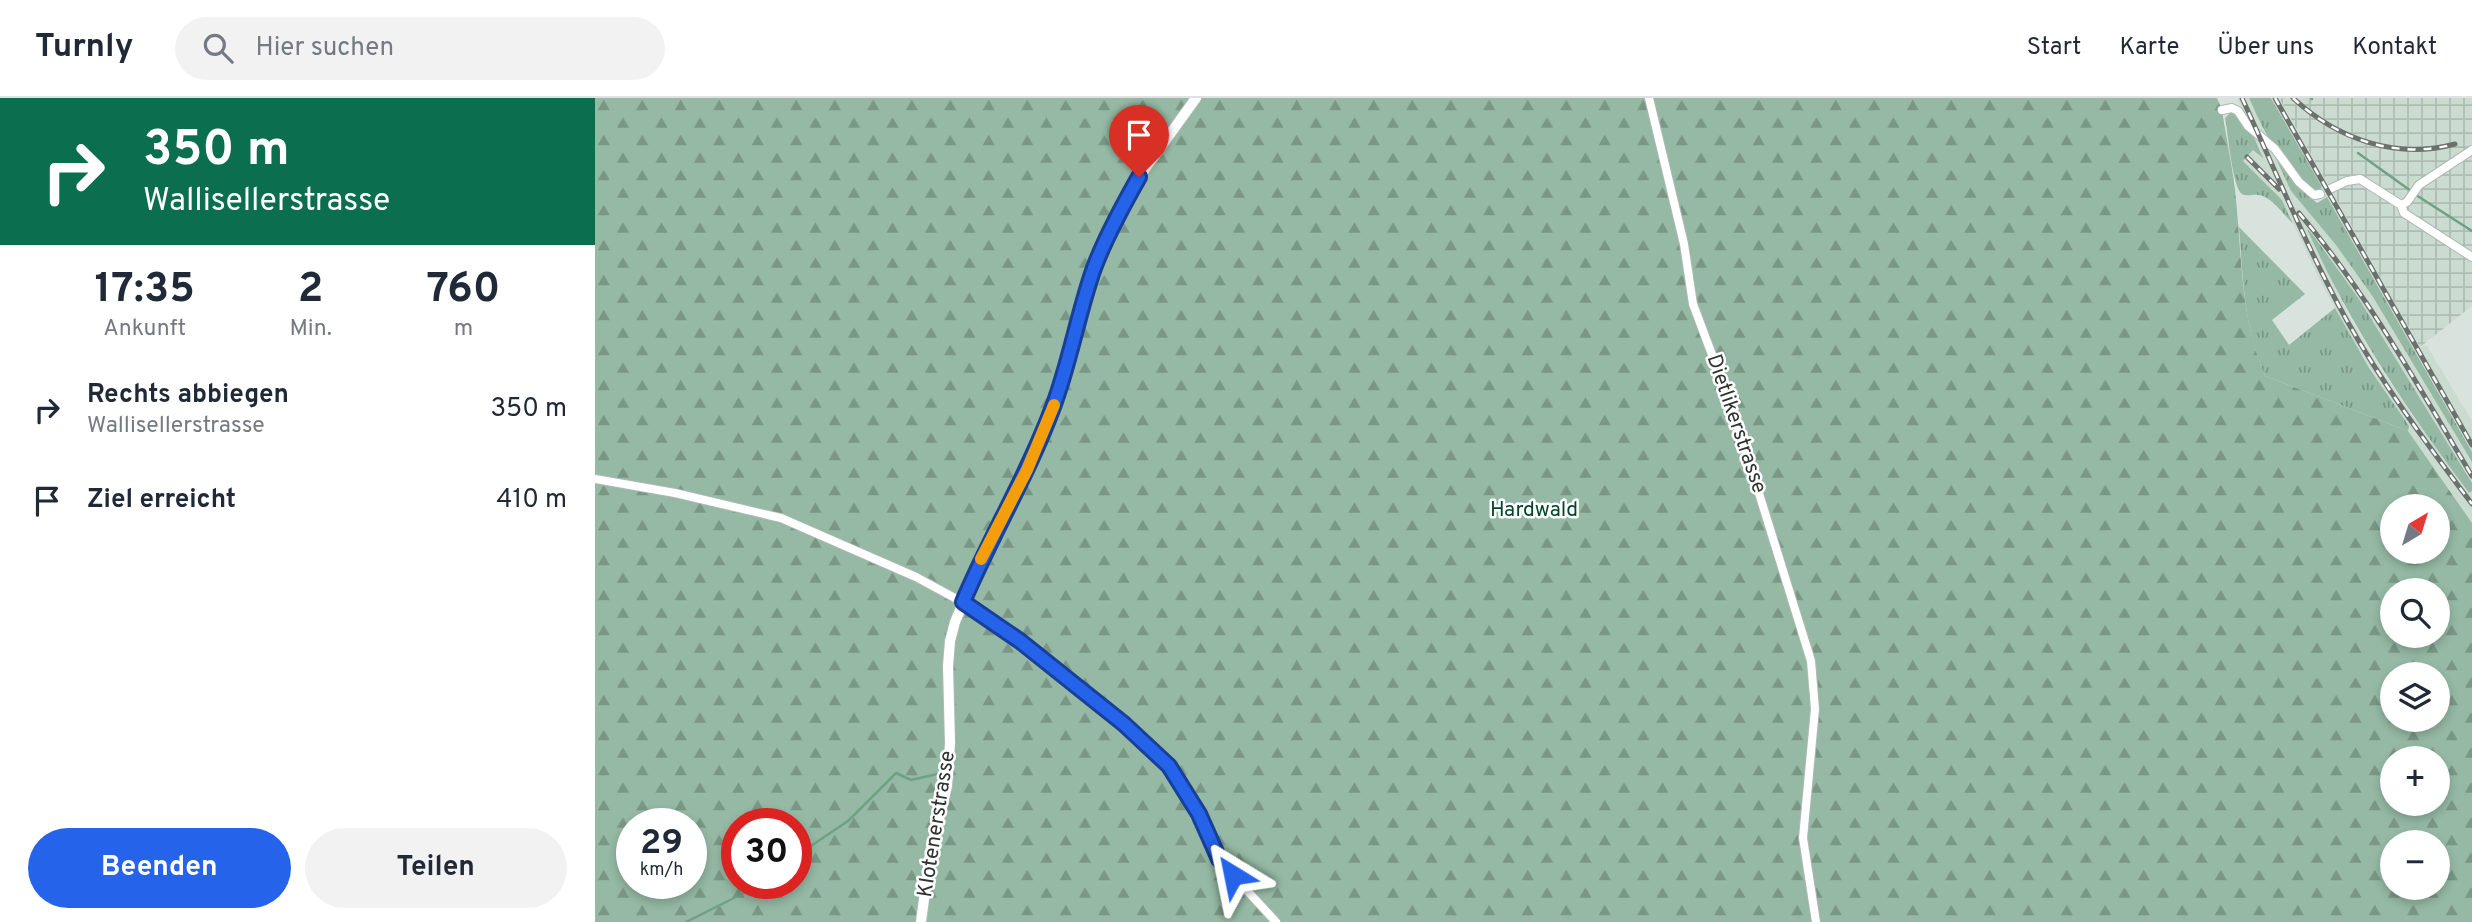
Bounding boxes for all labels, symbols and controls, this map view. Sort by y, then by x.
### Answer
search box [175,17,665,80]
text: Turnly [35,27,133,69]
icon: search [199,29,237,67]
text: Hier suchen [255,32,394,65]
text: Start [2027,33,2081,63]
text: Karte [2119,33,2179,63]
text: Über uns [2217,33,2314,63]
text: Kontakt [2352,33,2437,63]
pin [1109,105,1169,177]
icon: arrive [1120,116,1158,154]
text: 350 m [143,121,290,183]
icon: right [28,126,119,217]
text: Wallisellerstrasse [143,182,390,222]
text: 17:35 [95,264,195,317]
text: 2 [298,264,324,317]
text: 760 [427,264,500,317]
text: Ankunft [103,315,186,344]
text: Min. [289,315,332,344]
text: m [454,315,473,344]
street label: Dietlikerstrasse [1700,351,1772,497]
text: Rechts abbiegen [87,379,289,412]
icon: right [28,391,66,429]
text: 350 m [490,393,567,426]
text: Wallisellerstrasse [87,412,265,441]
icon: arrive [28,482,66,520]
text: Ziel erreicht [87,484,236,517]
text: 410 m [496,484,567,517]
north arrow [2380,494,2450,564]
map controls [2380,494,2450,900]
park label: Hardwald [1490,497,1578,524]
button: search [2380,578,2450,648]
button: layers [2380,662,2450,732]
button: + [2380,746,2450,816]
street label: Klotenerstrasse [912,749,962,899]
speed limit sign: 30 [721,808,812,899]
text: 29 [640,822,683,866]
button: Beenden [28,828,291,908]
button: Teilen [305,828,567,908]
button: − [2380,830,2450,900]
position arrow [1196,838,1270,912]
text: km/h [640,859,683,882]

